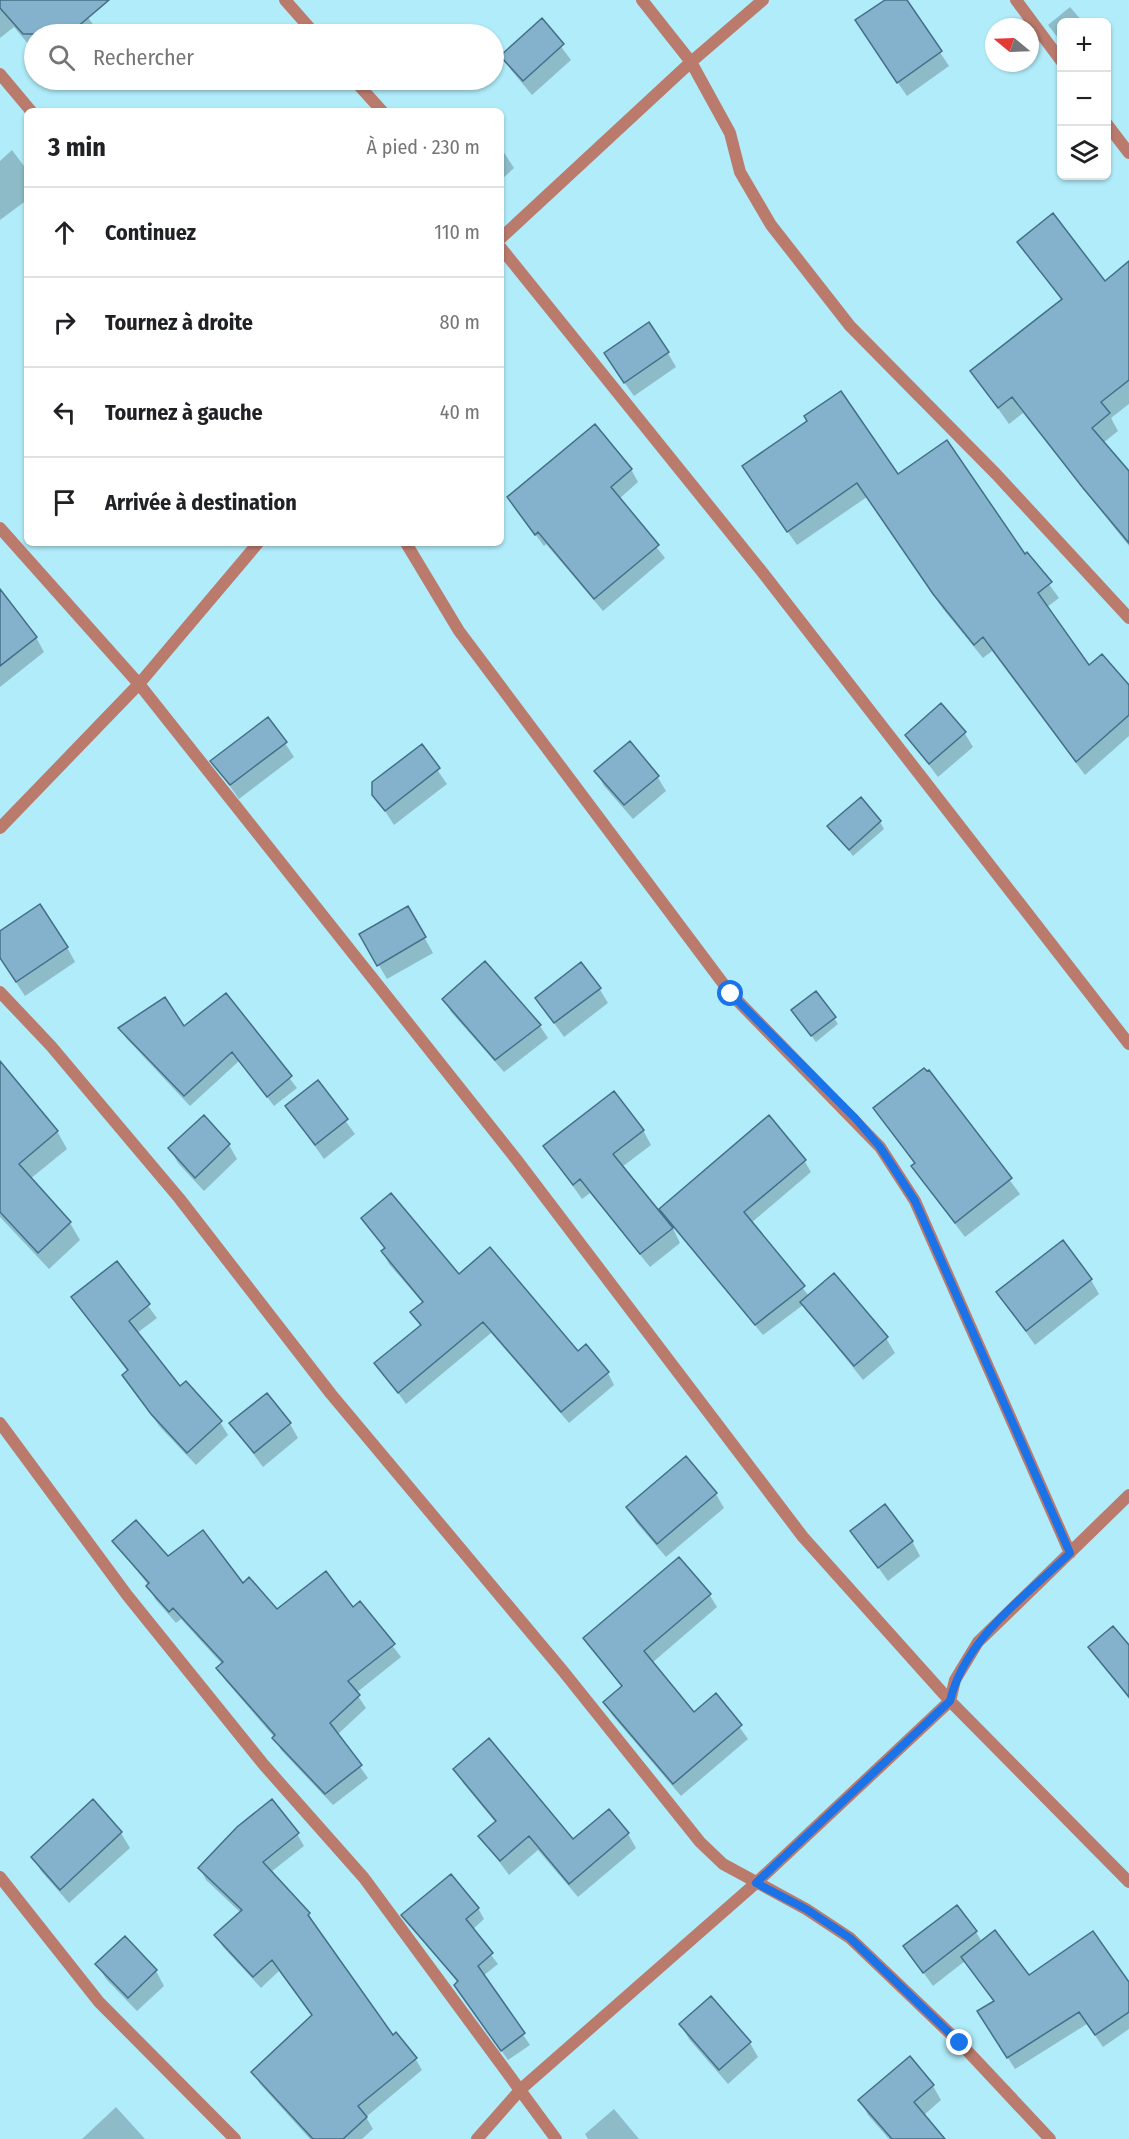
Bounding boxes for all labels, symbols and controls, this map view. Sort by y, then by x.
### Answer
north arrow [985,18,1039,72]
map controls [1057,18,1111,180]
button: + [1057,18,1111,72]
search box [24,24,504,90]
icon: search [45,41,78,74]
text: Rechercher [93,44,194,71]
button: − [1057,72,1111,126]
button: layers [1057,126,1111,180]
text: 3 min [48,132,106,163]
text: À pied · 230 m [367,135,480,159]
icon: ahead [48,216,81,249]
text: Continuez [105,219,196,246]
text: 110 m [434,220,480,244]
icon: right [48,306,81,339]
text: Tournez à droite [105,309,253,336]
text: 80 m [440,310,480,334]
icon: left [48,396,81,429]
text: Tournez à gauche [105,399,263,426]
text: 40 m [440,400,480,424]
icon: arrive [48,486,81,519]
text: Arrivée à destination [105,489,297,516]
route start [717,980,743,1006]
route end [946,2029,972,2055]

